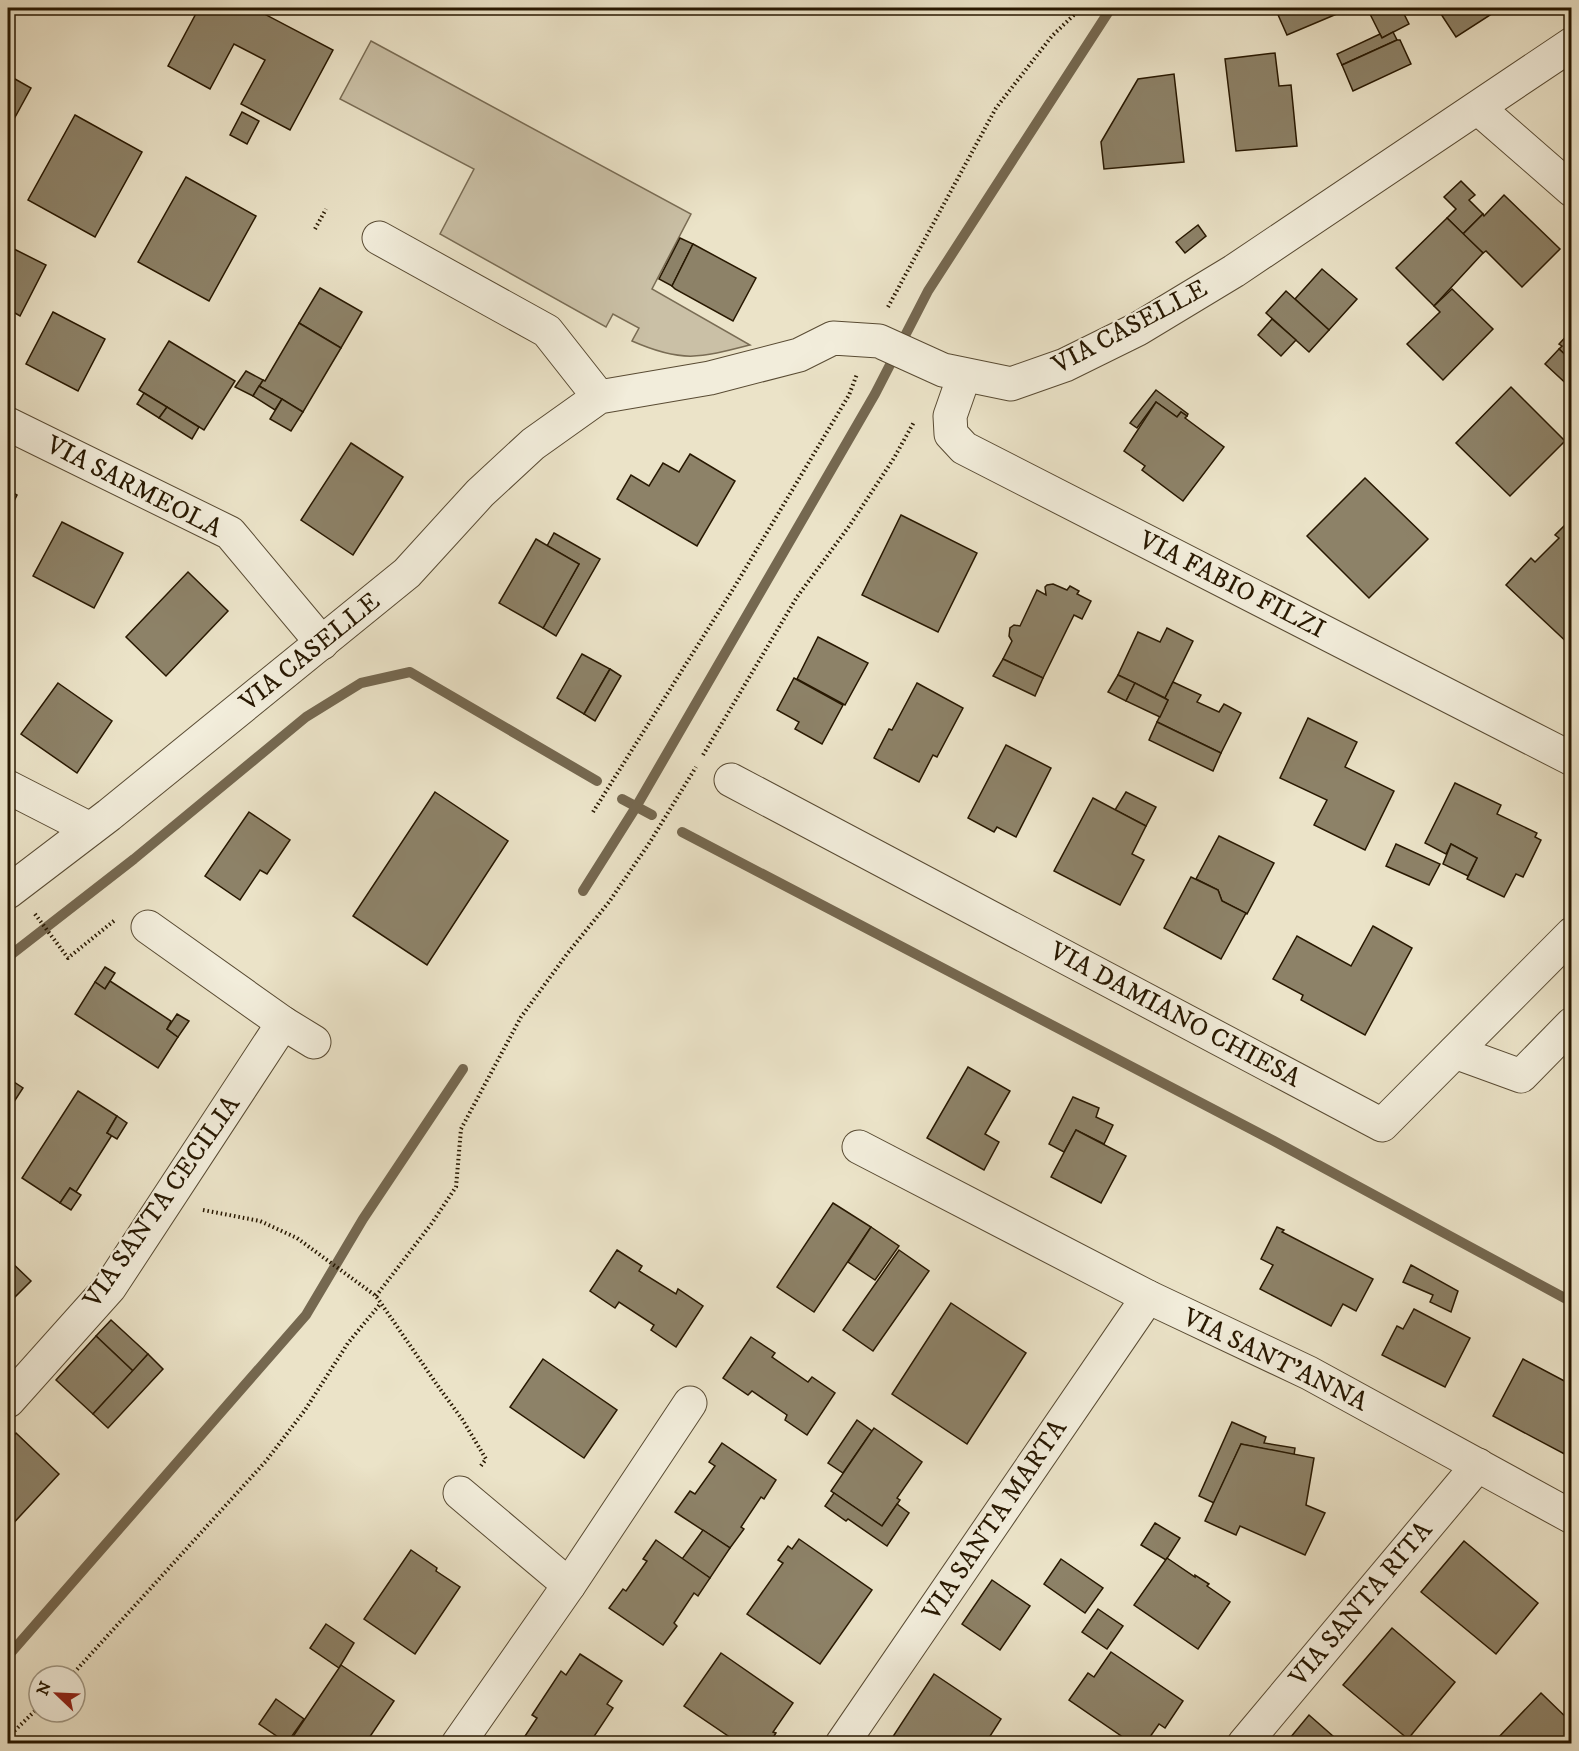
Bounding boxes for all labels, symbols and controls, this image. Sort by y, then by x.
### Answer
street label: VIA CASELLE [1046,272,1213,382]
street label: VIA SARMEOLA [40,428,228,546]
street label: VIA FABIO FILZI [1132,523,1331,646]
street label: VIA CASELLE [232,585,387,719]
street label: VIA DAMIANO CHIESA [1043,934,1307,1095]
street label: VIA SANTA CECILIA [76,1089,248,1315]
street label: VIA SANT'ANNA [1176,1301,1373,1419]
street label: VIA SANTA MARTA [915,1413,1075,1628]
street label: VIA SANTA RITA [1282,1514,1440,1694]
north arrow [27,1664,87,1724]
text: N [32,1679,56,1698]

